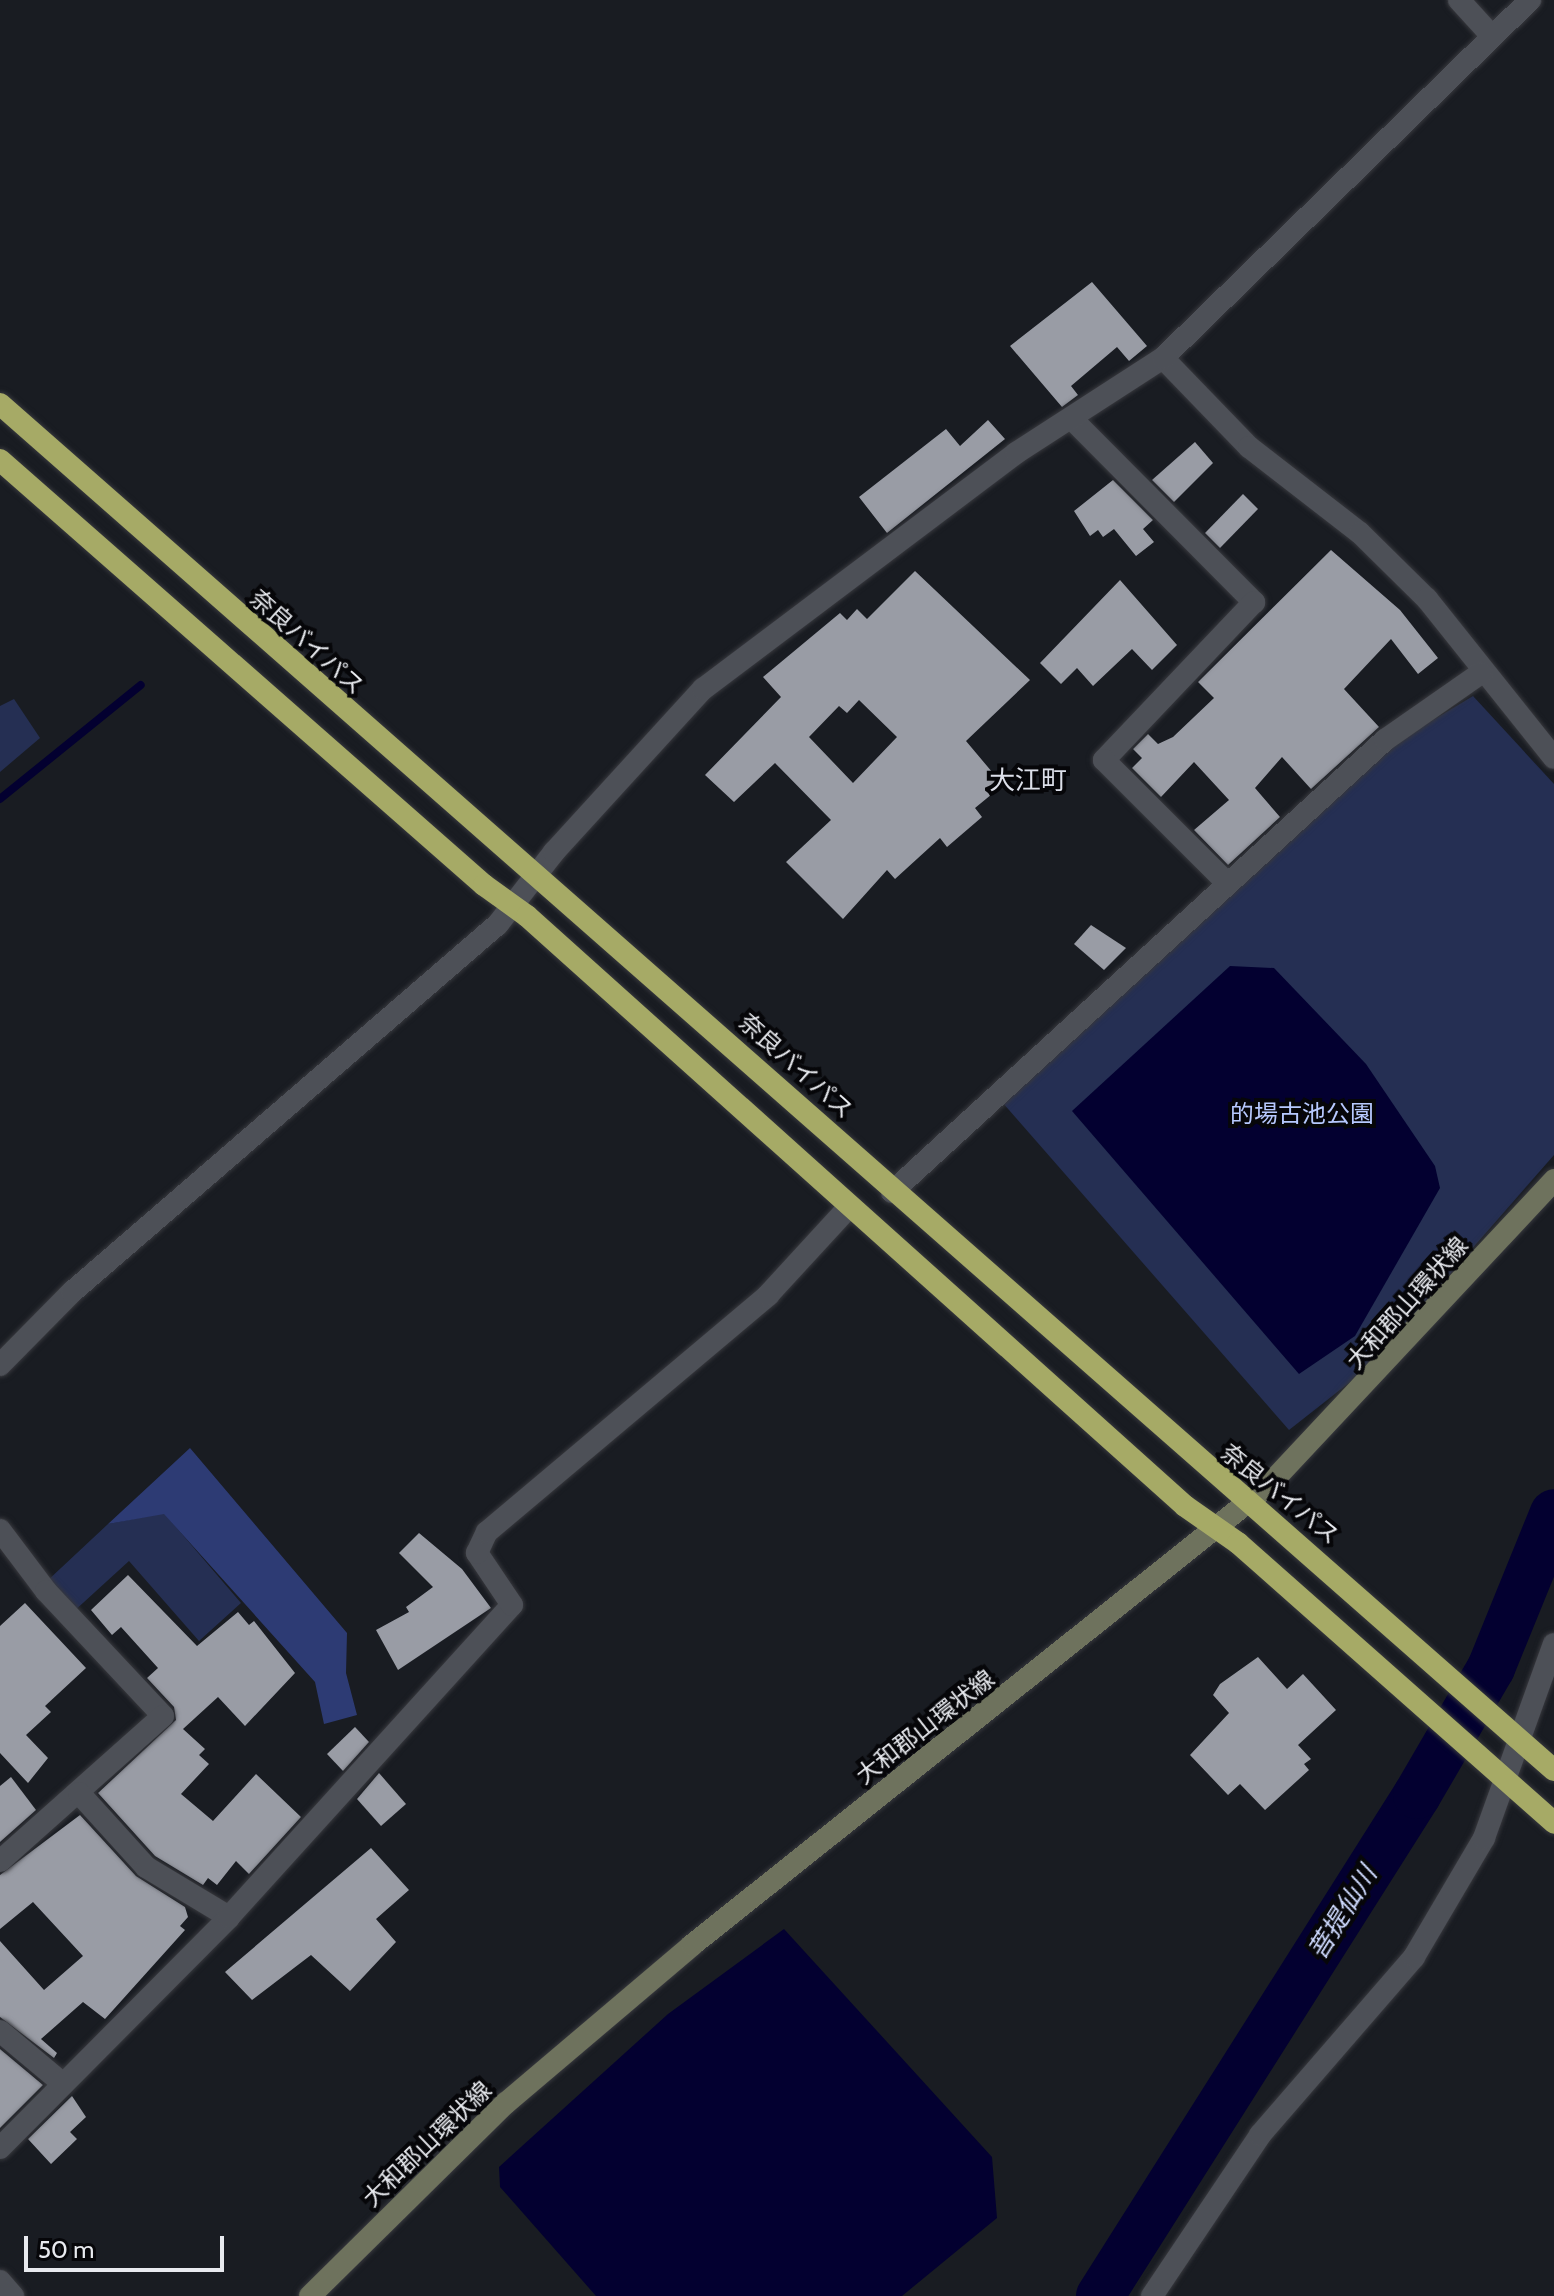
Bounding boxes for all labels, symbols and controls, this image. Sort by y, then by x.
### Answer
street label: 奈良バイパス [244,583,370,701]
district label: 大江町 [989,765,1067,797]
street label: 奈良バイパス [733,1007,859,1125]
park label: 的場古池公園 [1230,1100,1374,1128]
street label: 大和郡山環状線 [1340,1231,1474,1375]
street label: 奈良バイパス [1215,1437,1345,1551]
street label: 大和郡山環状線 [850,1664,1000,1790]
water label: 菩提仙川 [1302,1861,1384,1965]
street label: 大和郡山環状線 [357,2075,497,2213]
scale bar [28,2220,228,2270]
text: 50 m [38,2235,94,2264]

